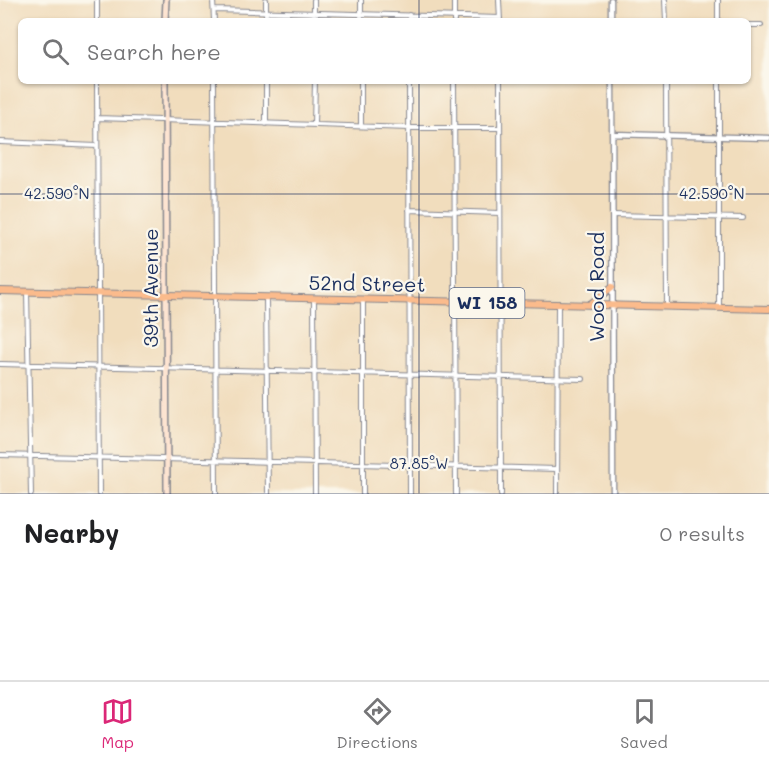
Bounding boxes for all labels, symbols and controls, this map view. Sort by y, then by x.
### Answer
search box [18,18,751,84]
icon: search [39,35,72,68]
text: Search here [87,37,221,66]
text: 42.590°N [24,183,90,203]
text: 42.590°N [679,183,745,203]
street label: 39th Avenue [137,228,163,348]
street label: Wood Road [583,232,609,342]
street label: 52nd Street [308,269,426,297]
road number: WI 158 [450,288,524,318]
text: 87.85°W [390,453,448,473]
text: Nearby [24,516,119,550]
text: 0 results [660,520,745,546]
tab: Map [101,695,134,752]
tab: Directions [337,695,418,752]
tab: Saved [620,695,668,752]

